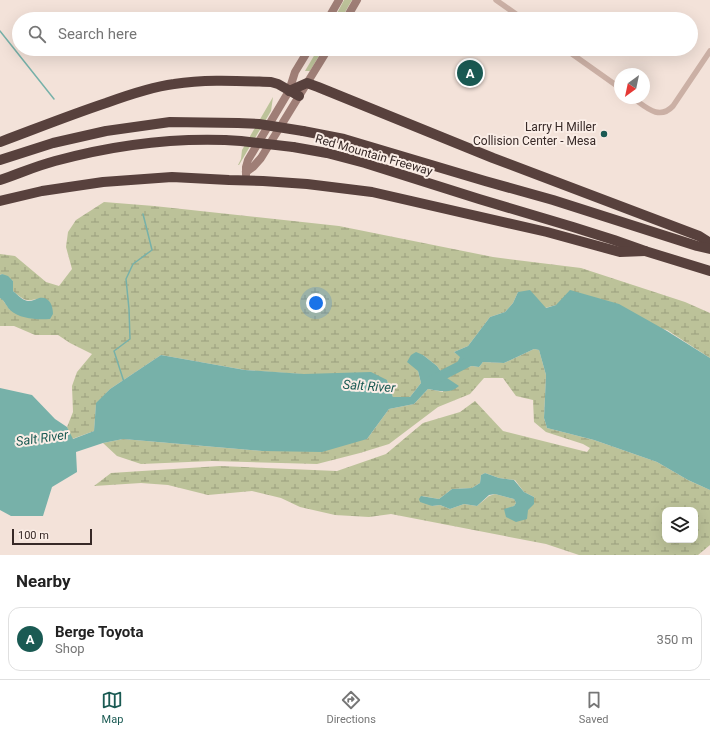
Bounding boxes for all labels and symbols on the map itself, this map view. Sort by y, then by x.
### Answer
pin: A [457,58,483,88]
north arrow [614,68,650,104]
place label: Larry H Miller Collision Center - Mesa [473,120,596,148]
marker: Larry H Miller Collision Center - Mesa [599,129,609,139]
street label: Red Mountain Freeway [314,132,435,179]
your location [306,293,326,313]
water label: Salt River [342,377,396,395]
water label: Salt River [15,427,70,449]
scale bar [12,527,92,546]

